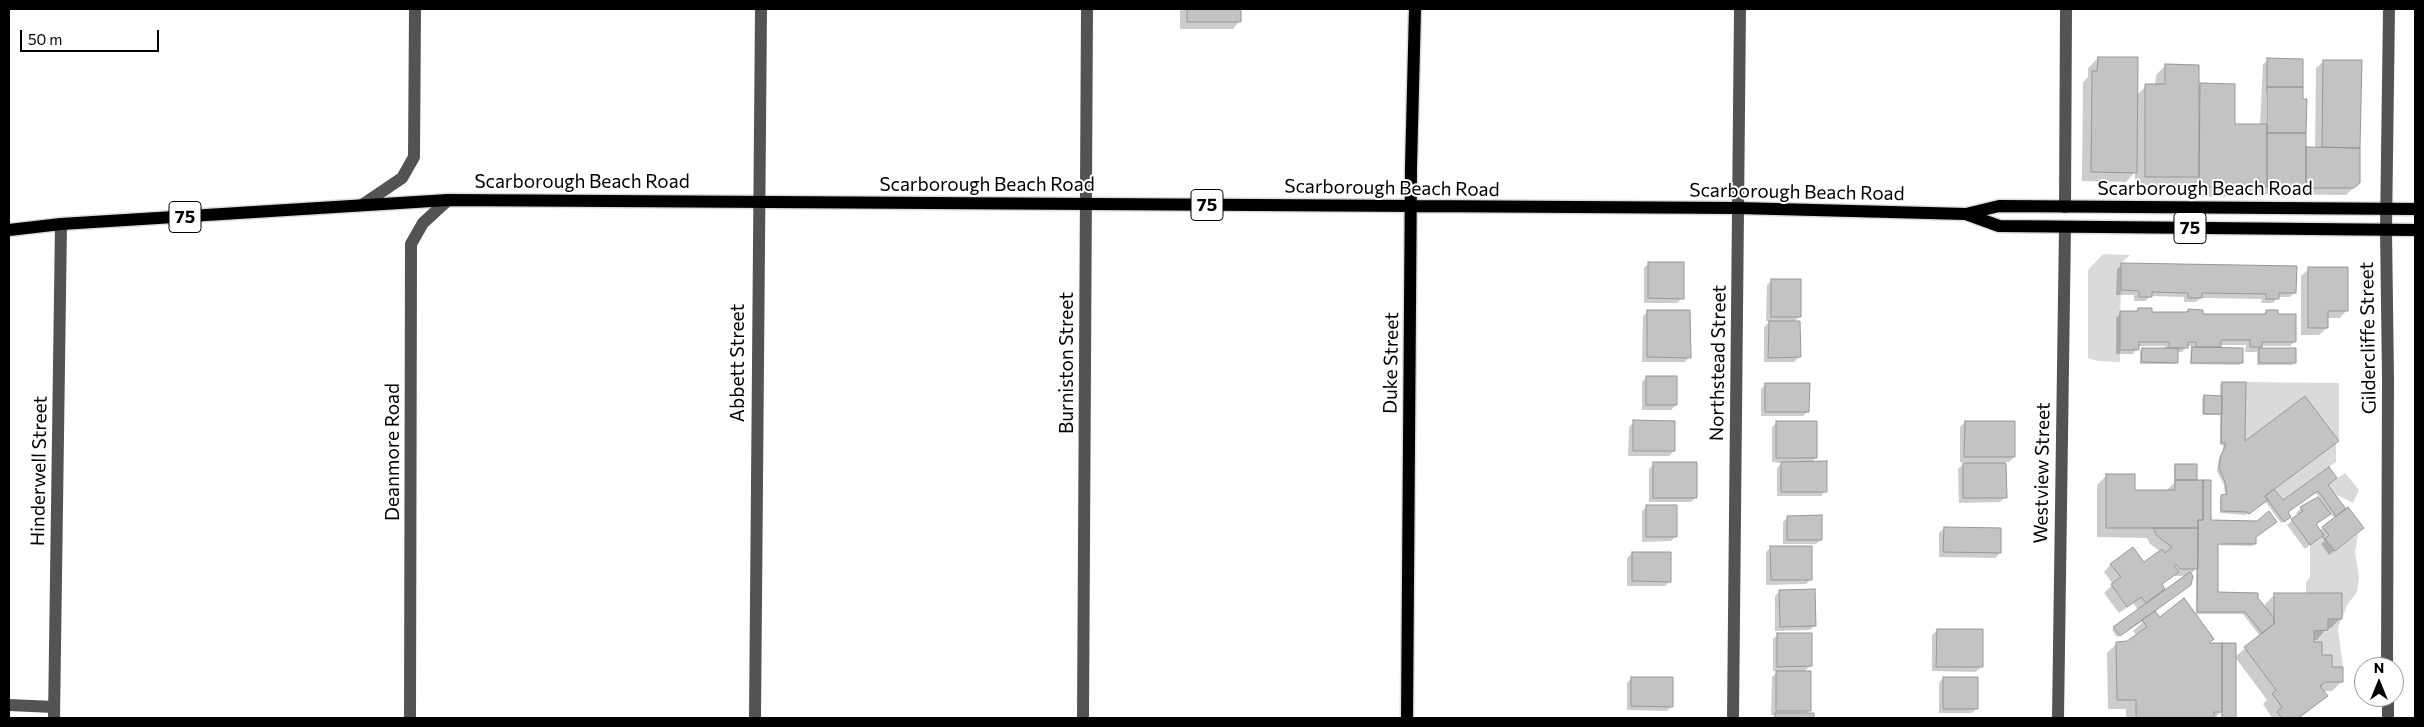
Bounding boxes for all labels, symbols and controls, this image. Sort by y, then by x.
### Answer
scale bar [22,20,161,52]
text: 50 m [28,30,62,48]
street label: Scarborough Beach Road [474,171,690,193]
street label: Scarborough Beach Road [879,174,1095,196]
street label: Scarborough Beach Road [1284,175,1500,201]
street label: Scarborough Beach Road [2097,178,2313,200]
street label: Scarborough Beach Road [1689,179,1905,205]
road number: 75 [1191,190,1223,220]
road number: 75 [169,202,201,232]
road number: 75 [2174,212,2206,244]
street label: Gildercliffe Street [2355,262,2381,414]
street label: Northstead Street [1705,285,1731,441]
street label: Burniston Street [1056,292,1078,434]
street label: Abbett Street [727,304,749,422]
street label: Duke Street [1379,312,1403,414]
street label: Deanmore Road [382,383,404,521]
street label: Hinderwell Street [26,396,52,546]
street label: Westview Street [2029,402,2055,544]
north arrow [2354,657,2404,707]
text: N [2374,659,2384,676]

